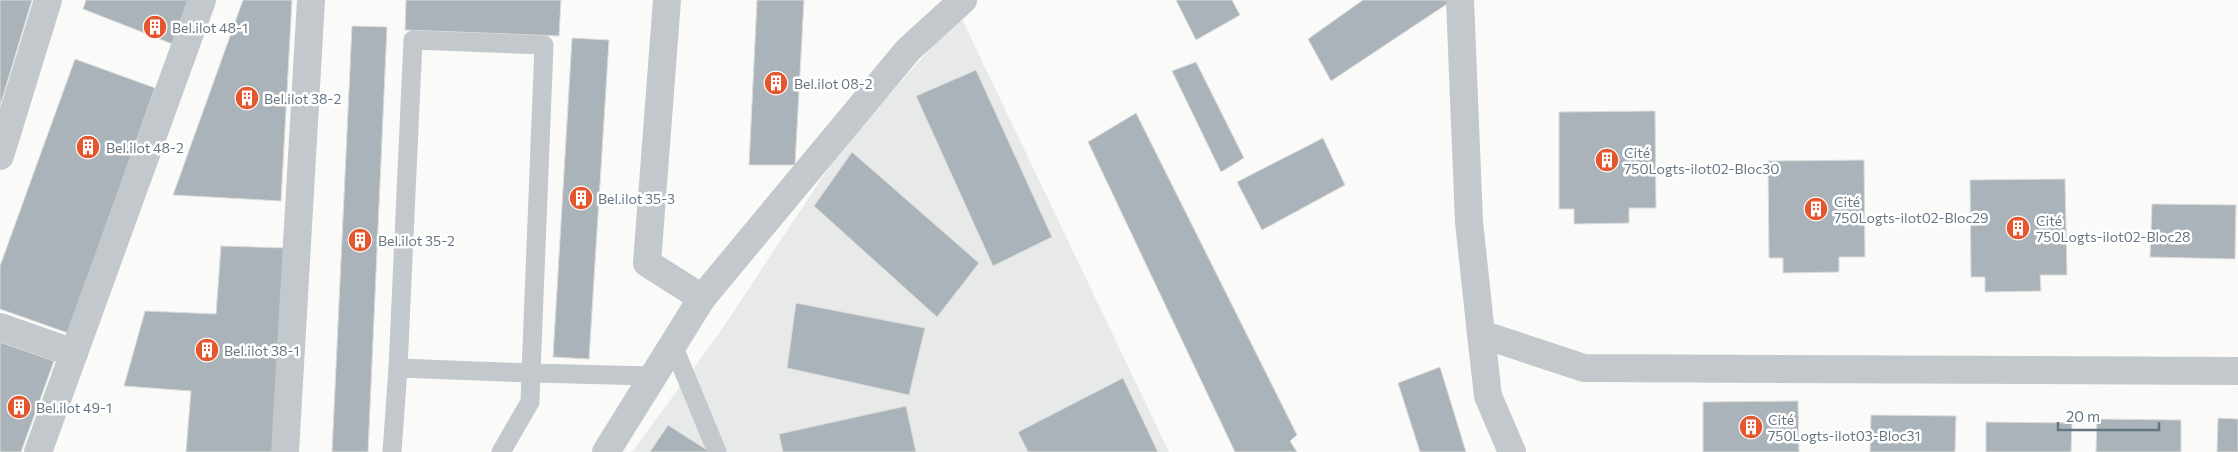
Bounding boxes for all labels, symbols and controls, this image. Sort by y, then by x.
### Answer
building icon: Bel.ilot 48-1 [142,14,168,40]
place label: Bel.ilot 48-1 [172,19,248,36]
building icon: Bel.ilot 08-2 [763,70,789,96]
place label: Bel.ilot 08-2 [794,75,873,92]
building icon: Bel.ilot 38-2 [234,85,260,111]
place label: Bel.ilot 38-2 [264,90,342,107]
building icon: Bel.ilot 48-2 [75,134,101,160]
place label: Bel.ilot 48-2 [106,139,184,156]
place label: Cité 750Logts-ilot02-Bloc30 [1624,144,1779,177]
building icon: Cité 750Logts-ilot02-Bloc30 [1594,147,1620,173]
building icon: Bel.ilot 35-3 [568,185,594,211]
place label: Bel.ilot 35-3 [598,190,675,207]
place label: Cité 750Logts-ilot02-Bloc29 [1834,193,1989,226]
building icon: Cité 750Logts-ilot02-Bloc29 [1803,196,1829,222]
place label: Cité 750Logts-ilot02-Bloc28 [2036,212,2191,245]
building icon: Cité 750Logts-ilot02-Bloc28 [2005,215,2031,241]
building icon: Bel.ilot 35-2 [347,227,373,253]
place label: Bel.ilot 35-2 [378,232,455,249]
building icon: Bel.ilot 38-1 [194,337,220,363]
place label: Bel.ilot 38-1 [224,342,300,359]
building icon: Bel.ilot 49-1 [6,394,32,420]
place label: Bel.ilot 49-1 [36,399,112,416]
scale bar [2058,400,2159,432]
text: 20 m [2066,407,2100,425]
place label: Cité 750Logts-ilot03-Bloc31 [1768,411,1921,444]
building icon: Cité 750Logts-ilot03-Bloc31 [1738,414,1764,440]

